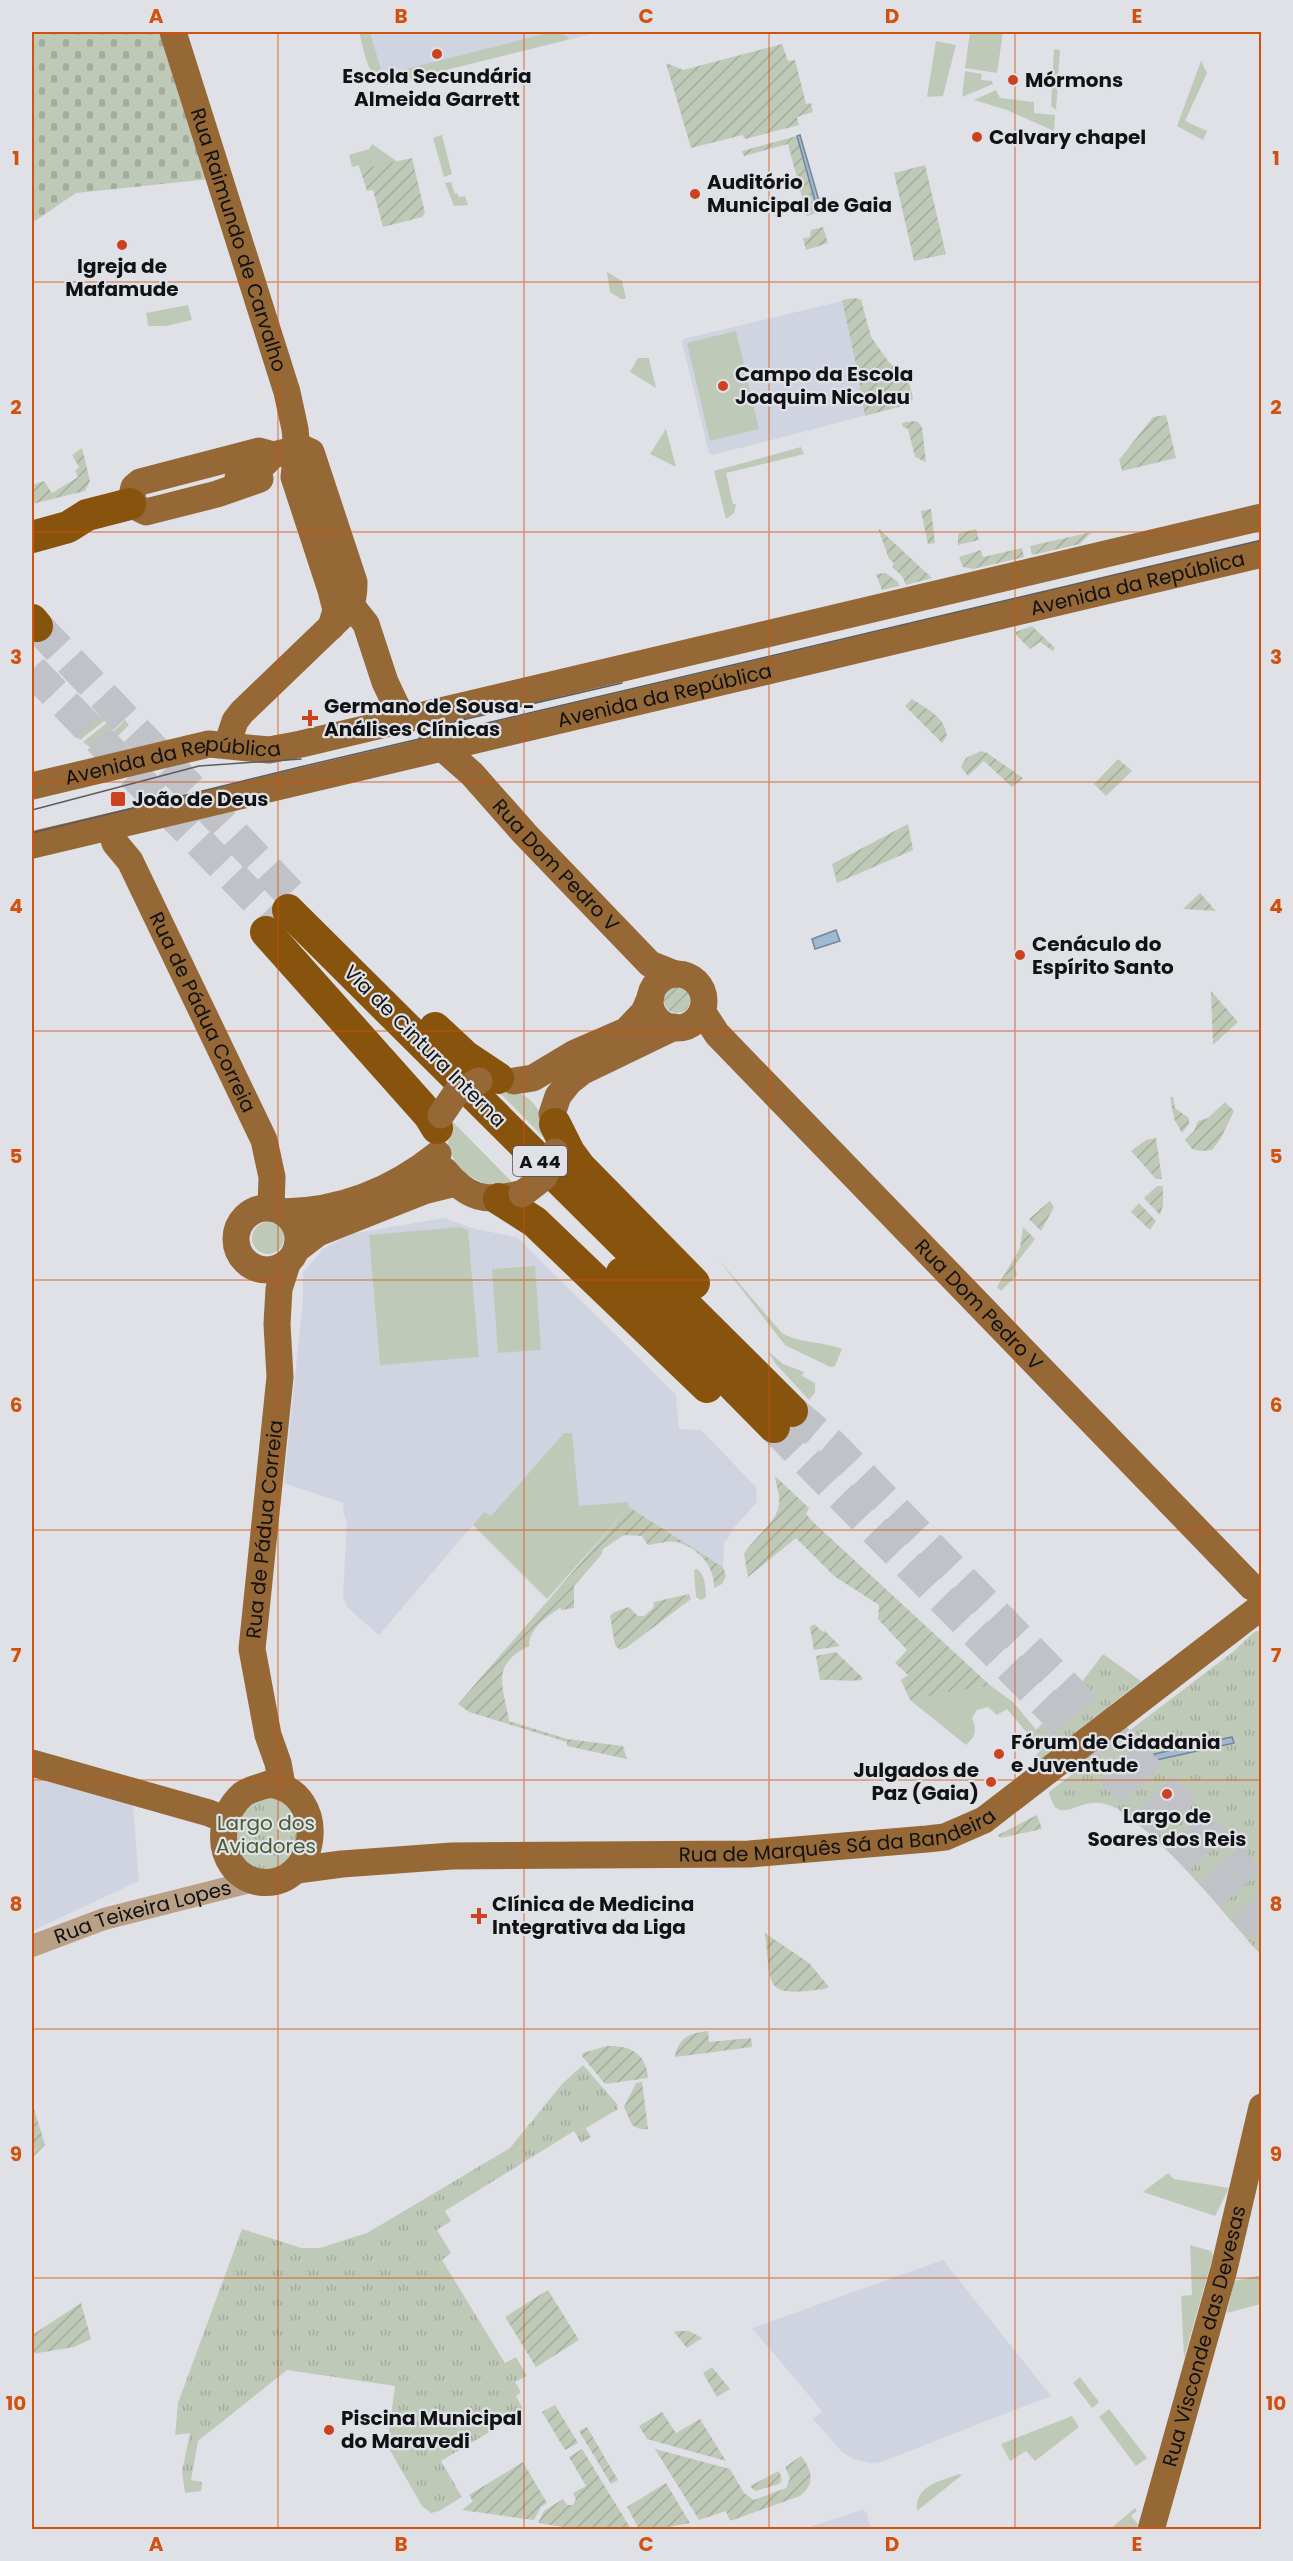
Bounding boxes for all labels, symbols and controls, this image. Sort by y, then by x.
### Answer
text: A [149,2,164,30]
text: B [394,2,408,30]
text: C [638,2,654,30]
text: D [885,2,899,30]
text: E [1132,2,1142,30]
marker: Escola Secundária Almeida Garrett [430,47,444,61]
place label: Escola Secundária Almeida Garrett [342,62,532,113]
place label: Mórmons [1025,66,1123,94]
marker: Mórmons [1006,73,1020,87]
street label: Rua Raimundo de Carvalho [184,104,294,375]
place label: Calvary chapel [989,123,1146,151]
marker: Calvary chapel [970,130,984,144]
text: 1 [12,144,20,172]
text: 1 [1272,144,1280,172]
place label: Auditório Municipal de Gaia [707,168,892,219]
marker: Auditório Municipal de Gaia [688,187,702,201]
marker: Igreja de Mafamude [115,238,129,252]
place label: Igreja de Mafamude [65,252,179,303]
place label: Campo da Escola Joaquim Nicolau [735,360,913,411]
marker: Campo da Escola Joaquim Nicolau [716,379,730,393]
text: 2 [10,393,22,421]
text: 2 [1270,393,1282,421]
street label: Avenida da República [1027,545,1248,622]
text: 3 [10,643,22,671]
text: 3 [1270,643,1282,671]
street label: Avenida da República [554,656,775,734]
place label: Germano de Sousa - Análises Clínicas [324,692,535,743]
marker: Germano de Sousa - Análises Clínicas [301,709,319,727]
street label: Avenida da República [62,730,283,792]
place label: João de Deus [132,785,269,813]
marker: João de Deus [109,790,127,808]
street label: Rua Dom Pedro V [486,793,626,938]
text: 4 [9,892,23,920]
text: 4 [1269,892,1283,920]
street label: Rua de Pádua Correia [143,907,263,1117]
place label: Cenáculo do Espírito Santo [1032,930,1174,981]
marker: Cenáculo do Espírito Santo [1013,948,1027,962]
street label: Via de Cintura Interna [338,959,512,1133]
text: 5 [10,1142,23,1170]
text: 5 [1270,1142,1283,1170]
road number: A 44 [513,1146,567,1176]
street label: Rua Dom Pedro V [908,1233,1050,1377]
text: 6 [10,1391,22,1419]
text: 6 [1270,1391,1282,1419]
street label: Rua de Pádua Correia [239,1419,289,1640]
text: 7 [11,1641,22,1669]
text: 7 [1271,1641,1282,1669]
place label: Fórum de Cidadania e Juventude [1011,1728,1221,1779]
marker: Fórum de Cidadania e Juventude [992,1747,1006,1761]
place label: Julgados de Paz (Gaia) [853,1756,979,1807]
marker: Julgados de Paz (Gaia) [984,1775,998,1789]
marker: Largo de Soares dos Reis [1160,1787,1174,1801]
street label: Rua de Marquês Sá da Bandeira [679,1802,1002,1868]
place label: Largo de Soares dos Reis [1087,1802,1247,1853]
park label: Largo dos Aviadores [216,1809,316,1860]
street label: Rua Teixeira Lopes [50,1873,234,1951]
text: 8 [10,1890,22,1918]
place label: Clínica de Medicina Integrativa da Liga [492,1890,694,1941]
text: 8 [1270,1890,1282,1918]
marker: Clínica de Medicina Integrativa da Liga [470,1907,488,1925]
text: 9 [10,2140,22,2168]
text: 9 [1270,2140,1282,2168]
street label: Rua Visconde das Devesas [1155,2203,1252,2470]
text: 10 [6,2389,26,2417]
text: 10 [1266,2389,1286,2417]
place label: Piscina Municipal do Maravedi [341,2404,522,2455]
marker: Piscina Municipal do Maravedi [322,2423,336,2437]
text: A [149,2530,164,2558]
text: B [394,2530,408,2558]
text: C [638,2530,654,2558]
text: D [885,2530,899,2558]
text: E [1132,2530,1142,2558]

